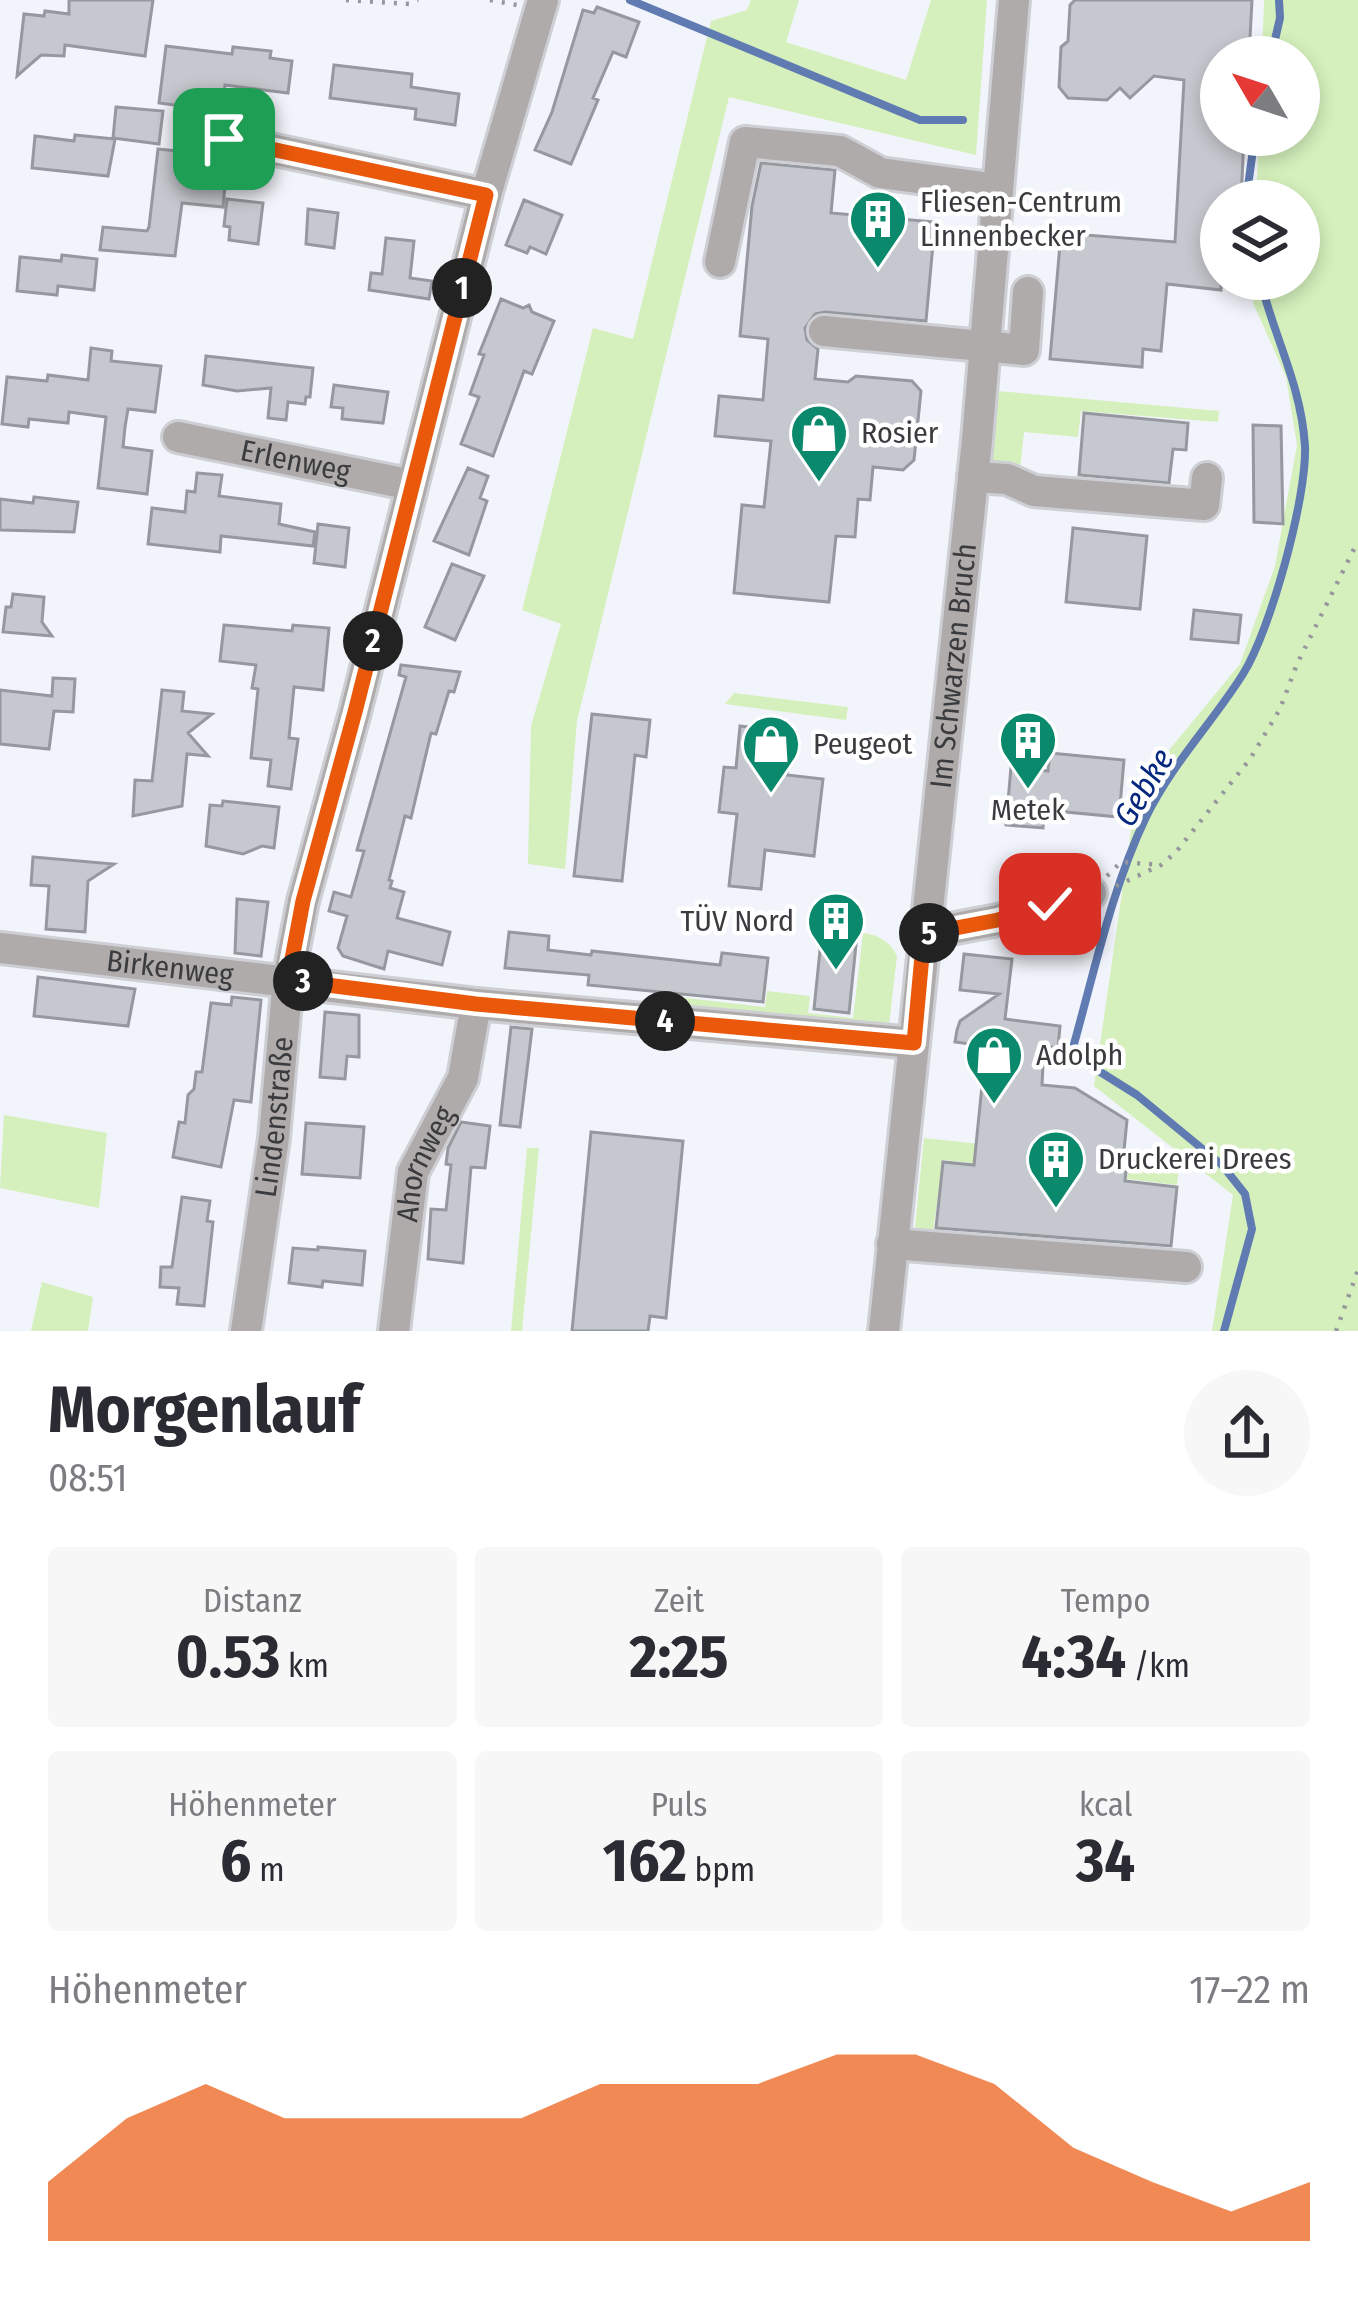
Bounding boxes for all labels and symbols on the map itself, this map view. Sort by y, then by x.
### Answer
north arrow [1200,36,1320,156]
pin [173,88,275,190]
place label: Fliesen-Centrum Linnenbecker [920,184,1122,254]
building icon: Fliesen-Centrum Linnenbecker [847,188,909,270]
pin: 1 [432,258,492,318]
shop icon: Rosier [788,402,850,484]
place label: Rosier [861,415,939,451]
street label: Erlenweg [237,432,355,490]
street label: Im Schwarzen Bruch [923,541,984,790]
pin: 2 [343,611,403,671]
building icon: Metek [997,709,1059,791]
shop icon: Peugeot [740,713,802,795]
place label: Peugeot [813,726,913,762]
water label: Gebke [1105,741,1183,834]
place label: Metek [991,792,1065,828]
pin [999,853,1101,955]
building icon: TÜV Nord [805,890,867,972]
place label: TÜV Nord [680,903,794,939]
pin: 5 [899,903,959,963]
street label: Birkenweg [104,943,236,993]
pin: 3 [273,951,333,1011]
pin: 4 [635,991,695,1051]
shop icon: Adolph [963,1024,1025,1106]
street label: Lindenstraße [248,1035,301,1200]
place label: Adolph [1036,1037,1123,1073]
street label: Ahornweg [389,1099,463,1224]
building icon: Druckerei Drees [1025,1128,1087,1210]
place label: Druckerei Drees [1098,1141,1292,1177]

